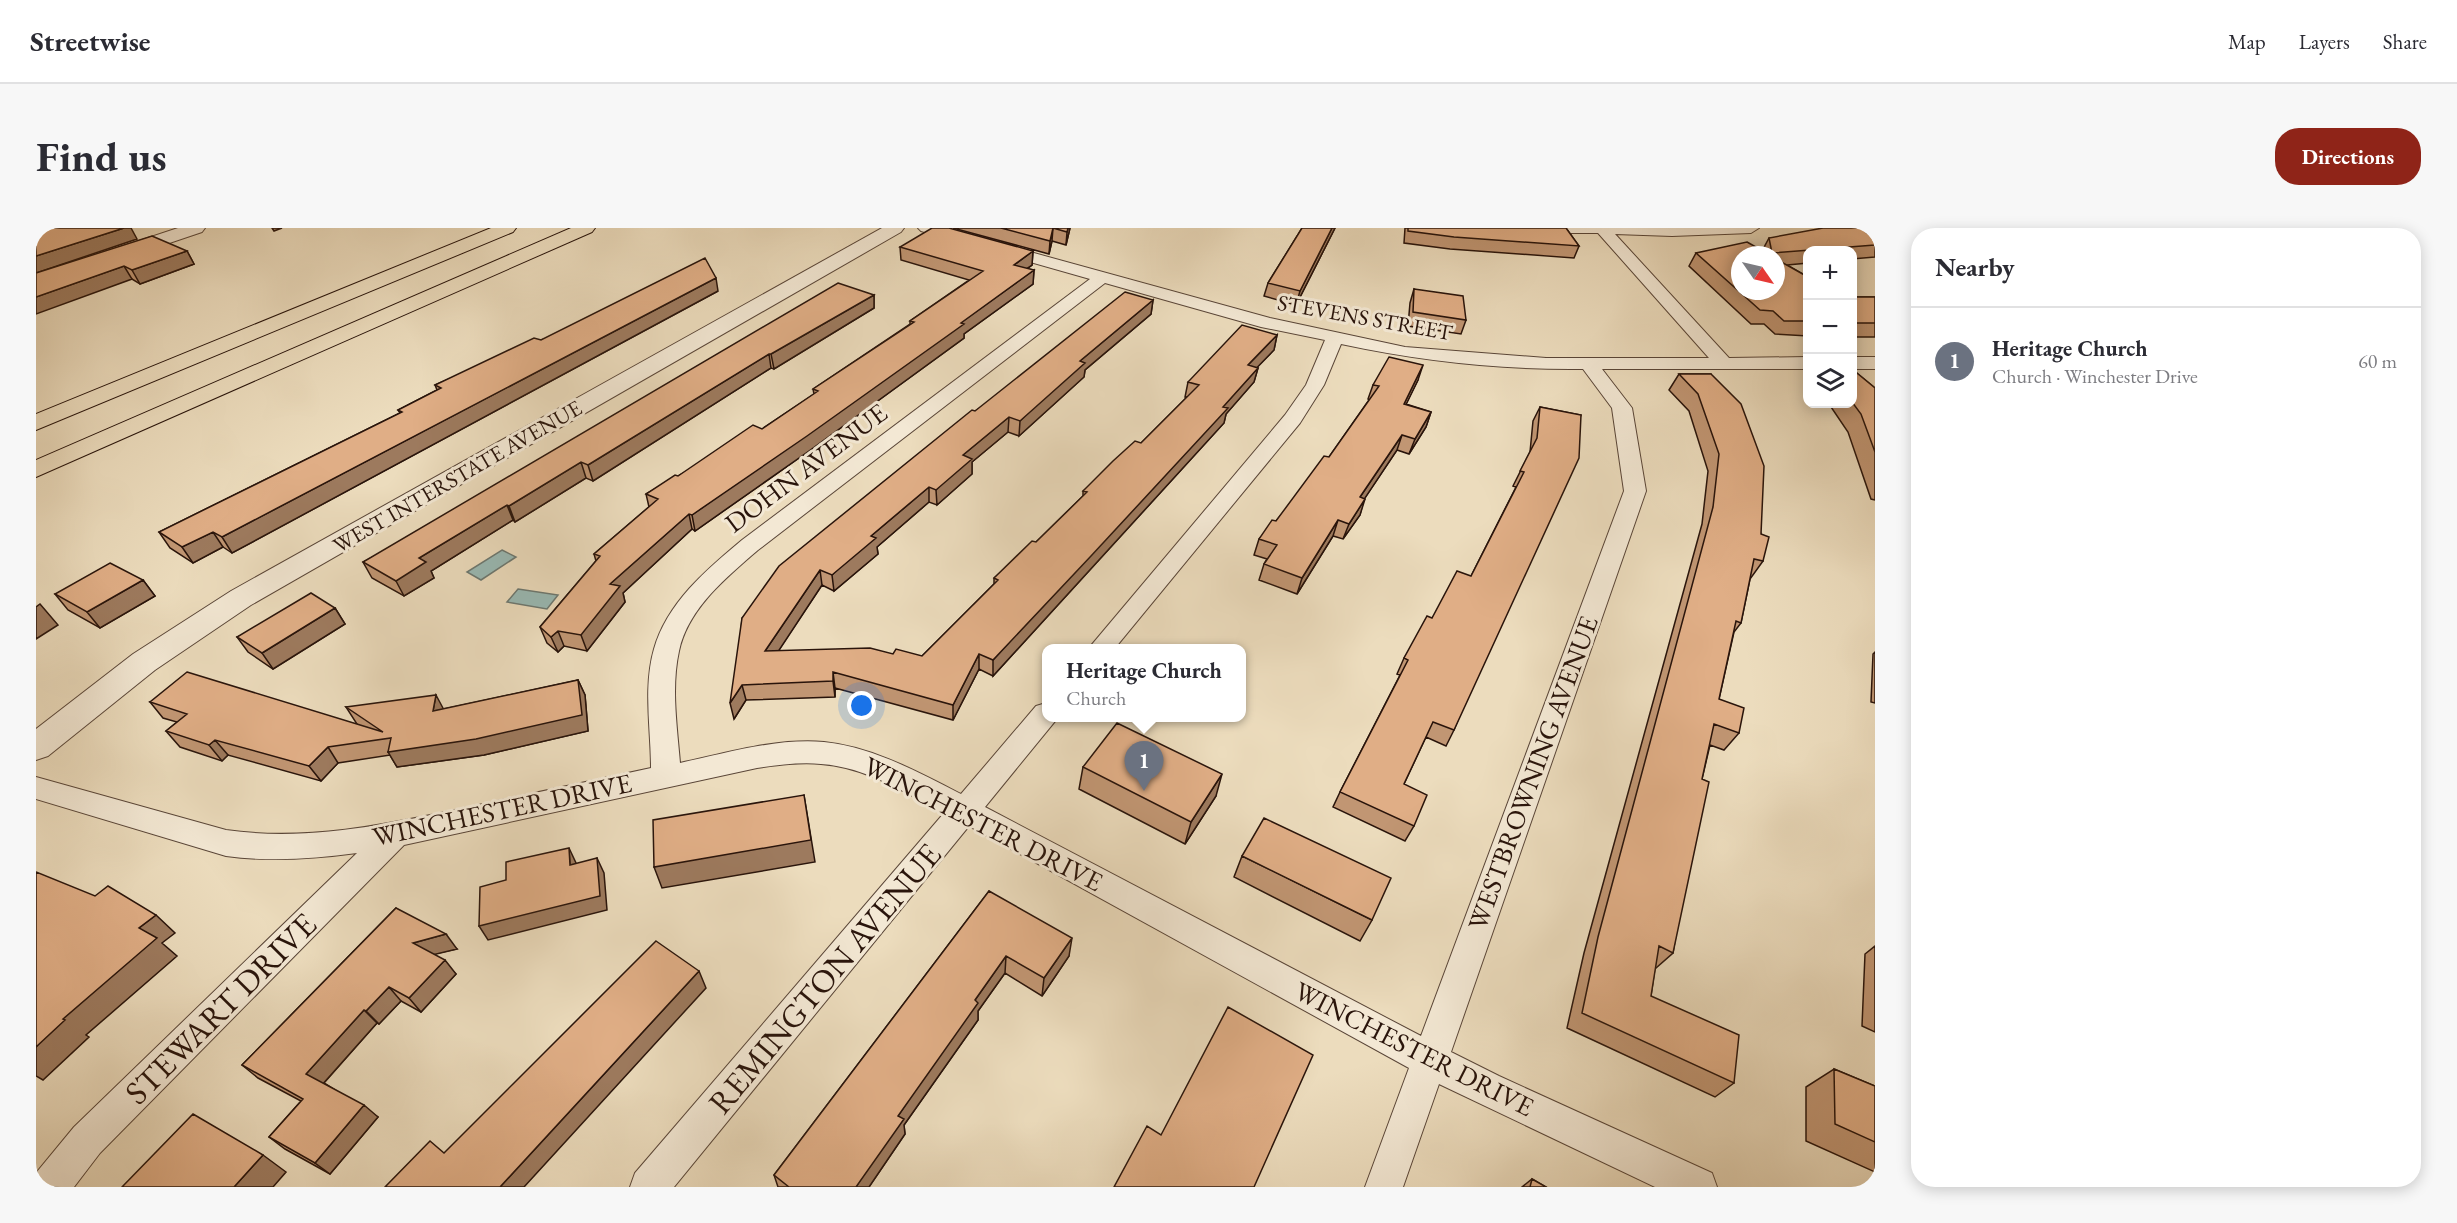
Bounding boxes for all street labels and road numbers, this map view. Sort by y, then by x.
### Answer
street label: STEVENS STREET [1275,288,1455,347]
street label: WEST INTERSTATE AVENUE [328,393,587,560]
street label: DOHN AVENUE [718,395,894,540]
street label: WESTBROWNING AVENUE [1459,611,1606,935]
street label: WINCHESTER DRIVE [858,748,1109,899]
street label: WINCHESTER DRIVE [369,765,635,854]
street label: REMINGTON AVENUE [698,834,950,1123]
street label: STEWART DRIVE [115,903,325,1113]
street label: WINCHESTER DRIVE [1289,973,1540,1124]

